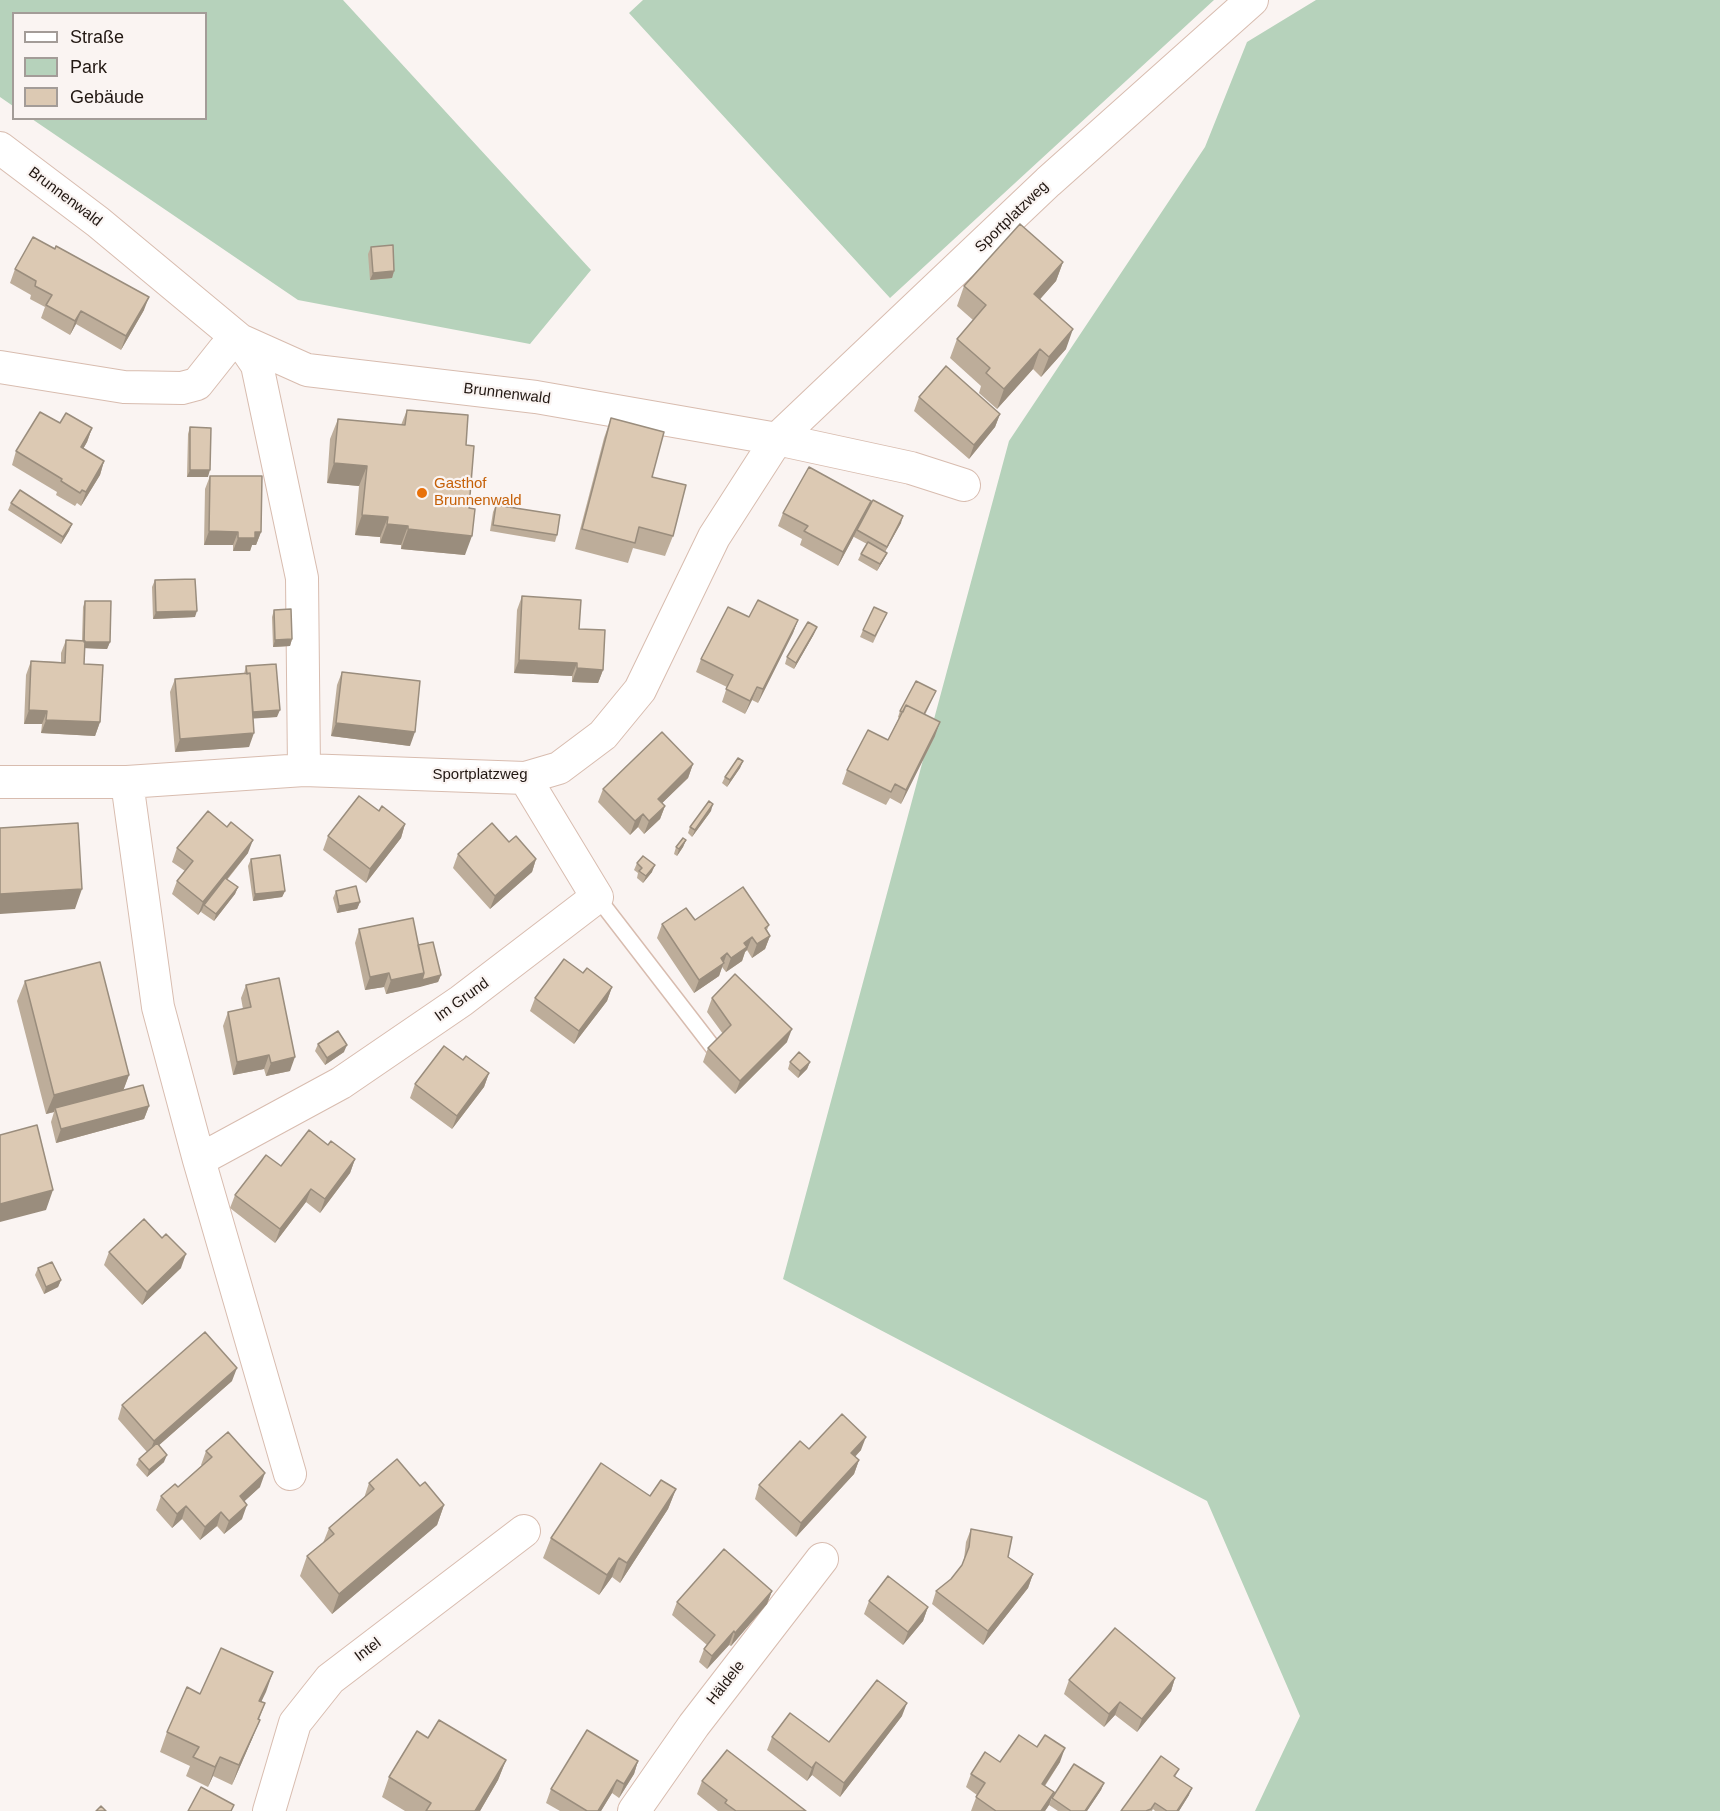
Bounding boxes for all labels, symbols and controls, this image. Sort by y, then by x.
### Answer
legend [12,12,207,120]
text: Straße [70,27,124,47]
text: Park [70,57,107,77]
text: Gebäude [70,87,144,107]
street label: Brunnenwald [25,163,105,231]
street label: Sportplatzweg [972,178,1052,256]
street label: Brunnenwald [462,380,552,408]
place label: Gasthof Brunnenwald [434,475,522,510]
marker: Gasthof Brunnenwald [415,486,429,500]
street label: Sportplatzweg [432,766,528,784]
street label: Im Grund [431,974,493,1026]
street label: Intel [351,1634,385,1666]
street label: Häldele [703,1657,749,1709]

